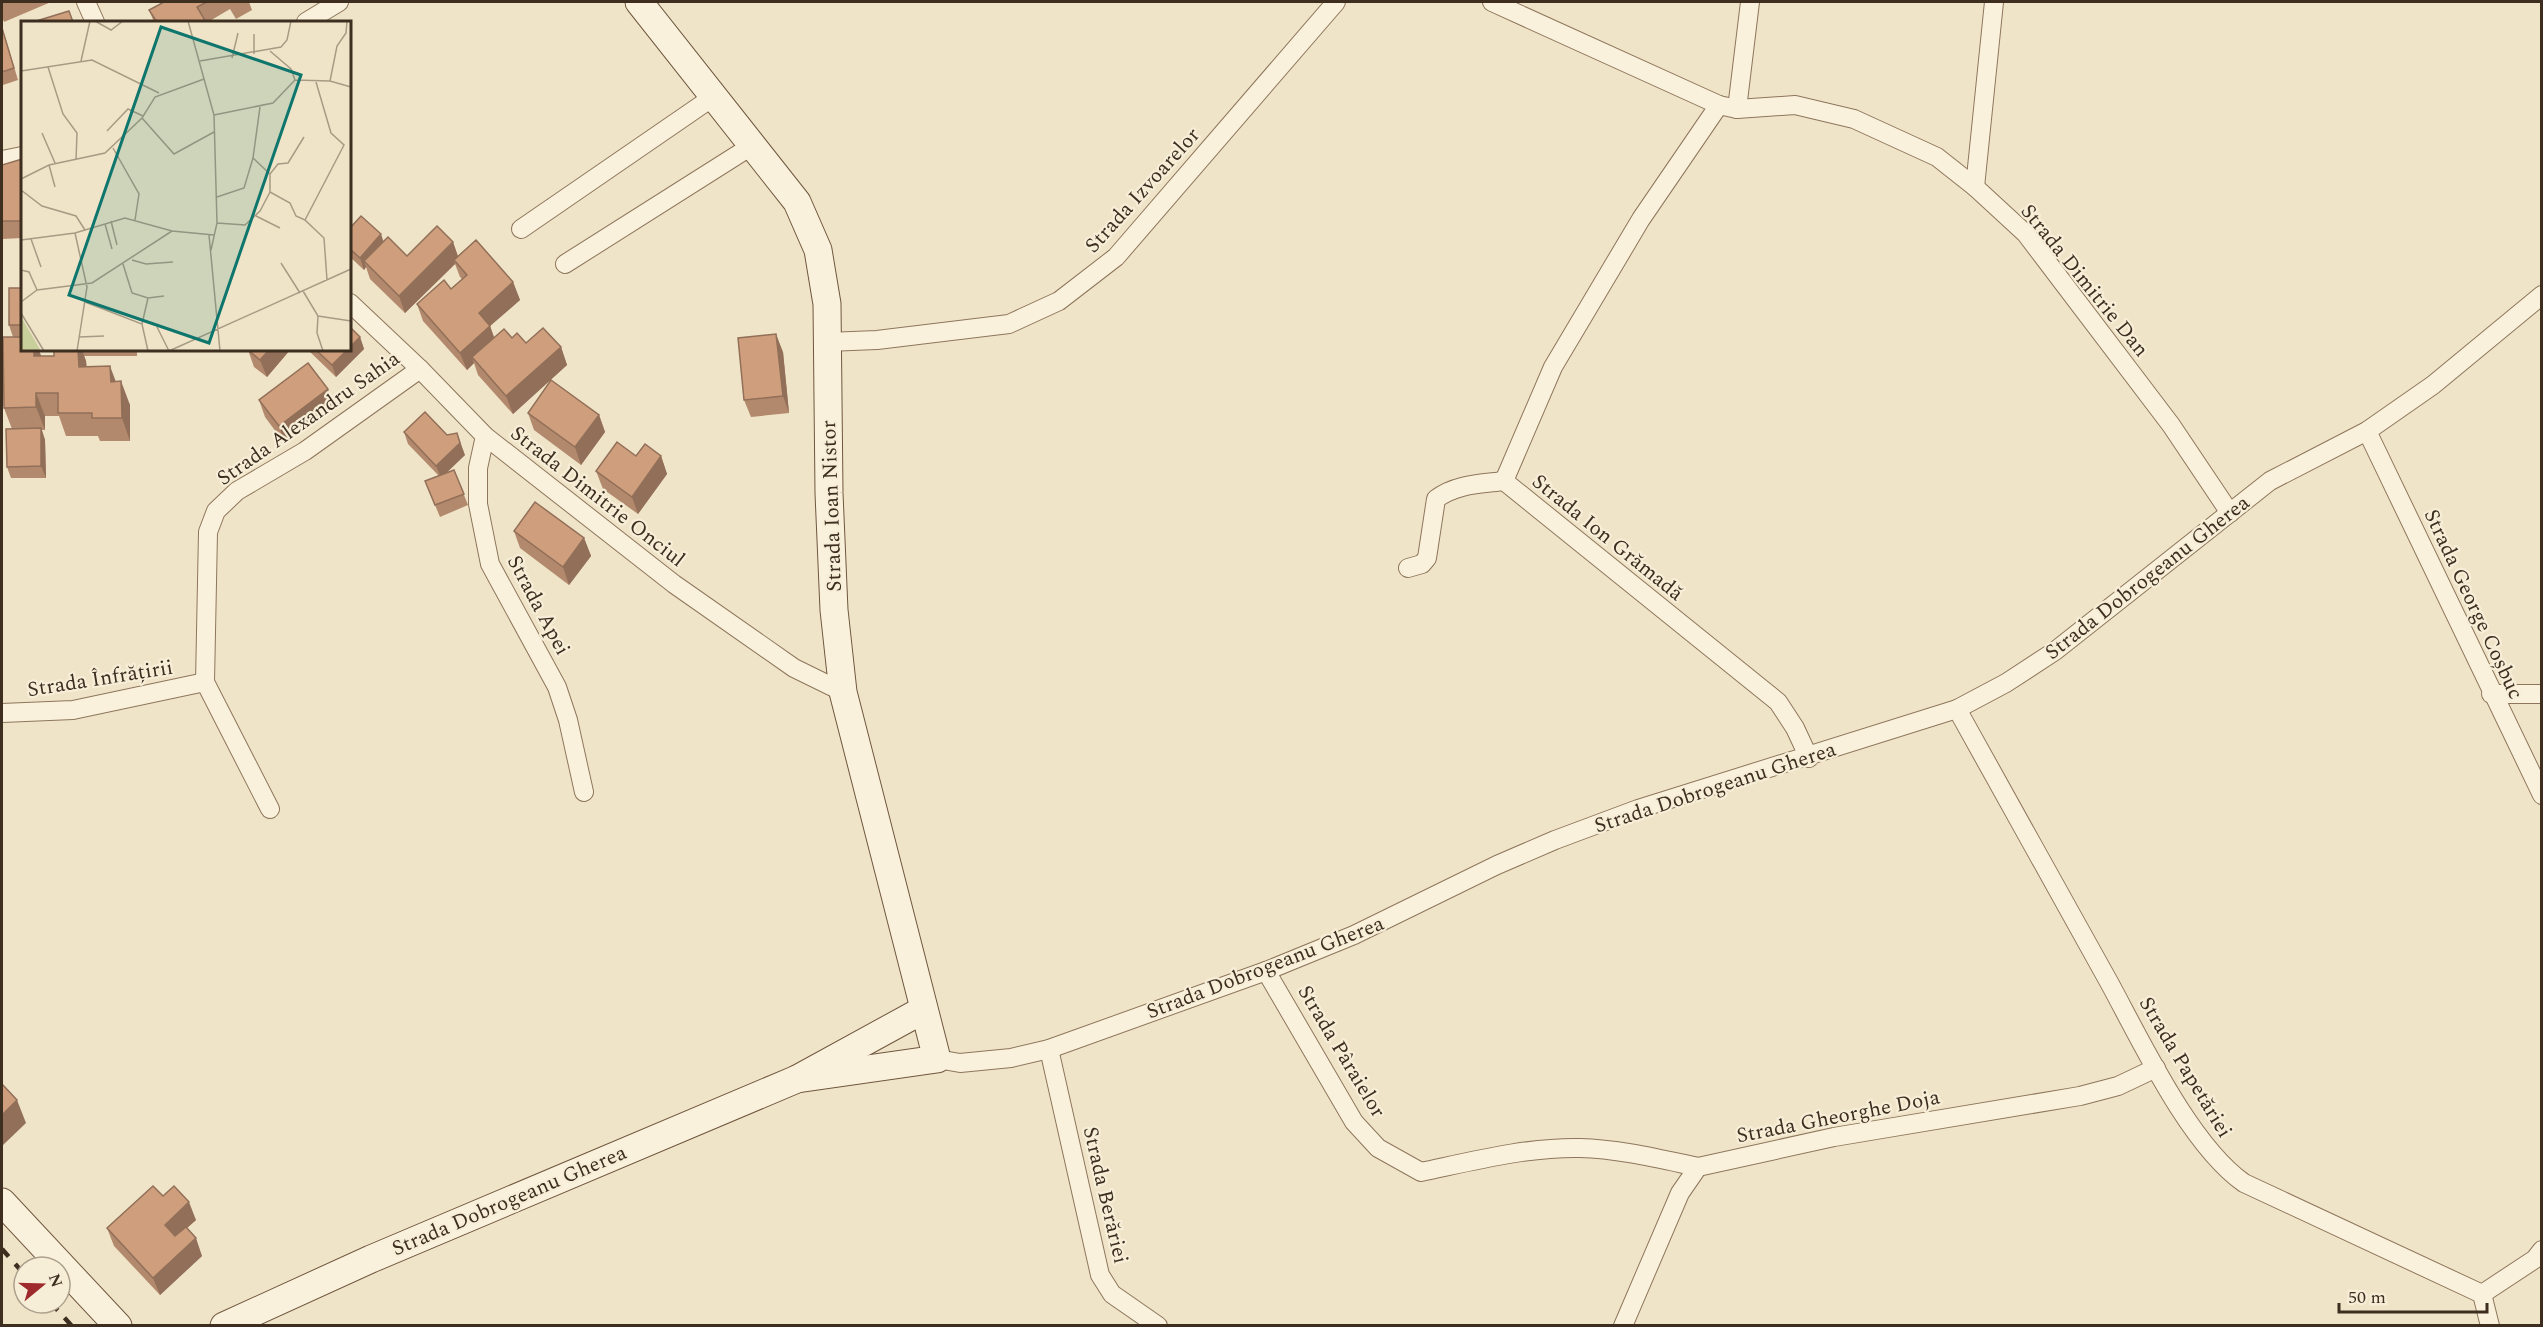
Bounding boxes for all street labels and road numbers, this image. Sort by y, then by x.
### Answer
street label: Strada Izvoarelor [1077,121,1208,261]
street label: Strada Dimitrie Dan [2012,197,2156,364]
street label: Strada Alexandru Sahia [210,343,407,494]
street label: Strada Dimitrie Onciul [503,418,692,575]
street label: Strada Ioan Nistor [813,420,851,592]
street label: Strada Ion Grămadă [1525,466,1691,610]
street label: Strada Dobrogeanu Gherea [2038,487,2258,668]
street label: Strada George Coșbuc [2415,504,2531,705]
street label: Strada Apei [498,550,578,661]
street label: Strada Înfrățirii [25,652,175,706]
street label: Strada Dobrogeanu Gherea [1590,734,1841,842]
street label: Strada Dobrogeanu Gherea [1142,907,1390,1028]
street label: Strada Pâraielor [1289,979,1393,1124]
street label: Strada Papetăriei [2130,991,2240,1144]
street label: Strada Gheorghe Doja [1734,1081,1943,1152]
street label: Strada Berăriei [1074,1124,1136,1267]
street label: Strada Dobrogeanu Gherea [387,1137,633,1265]

